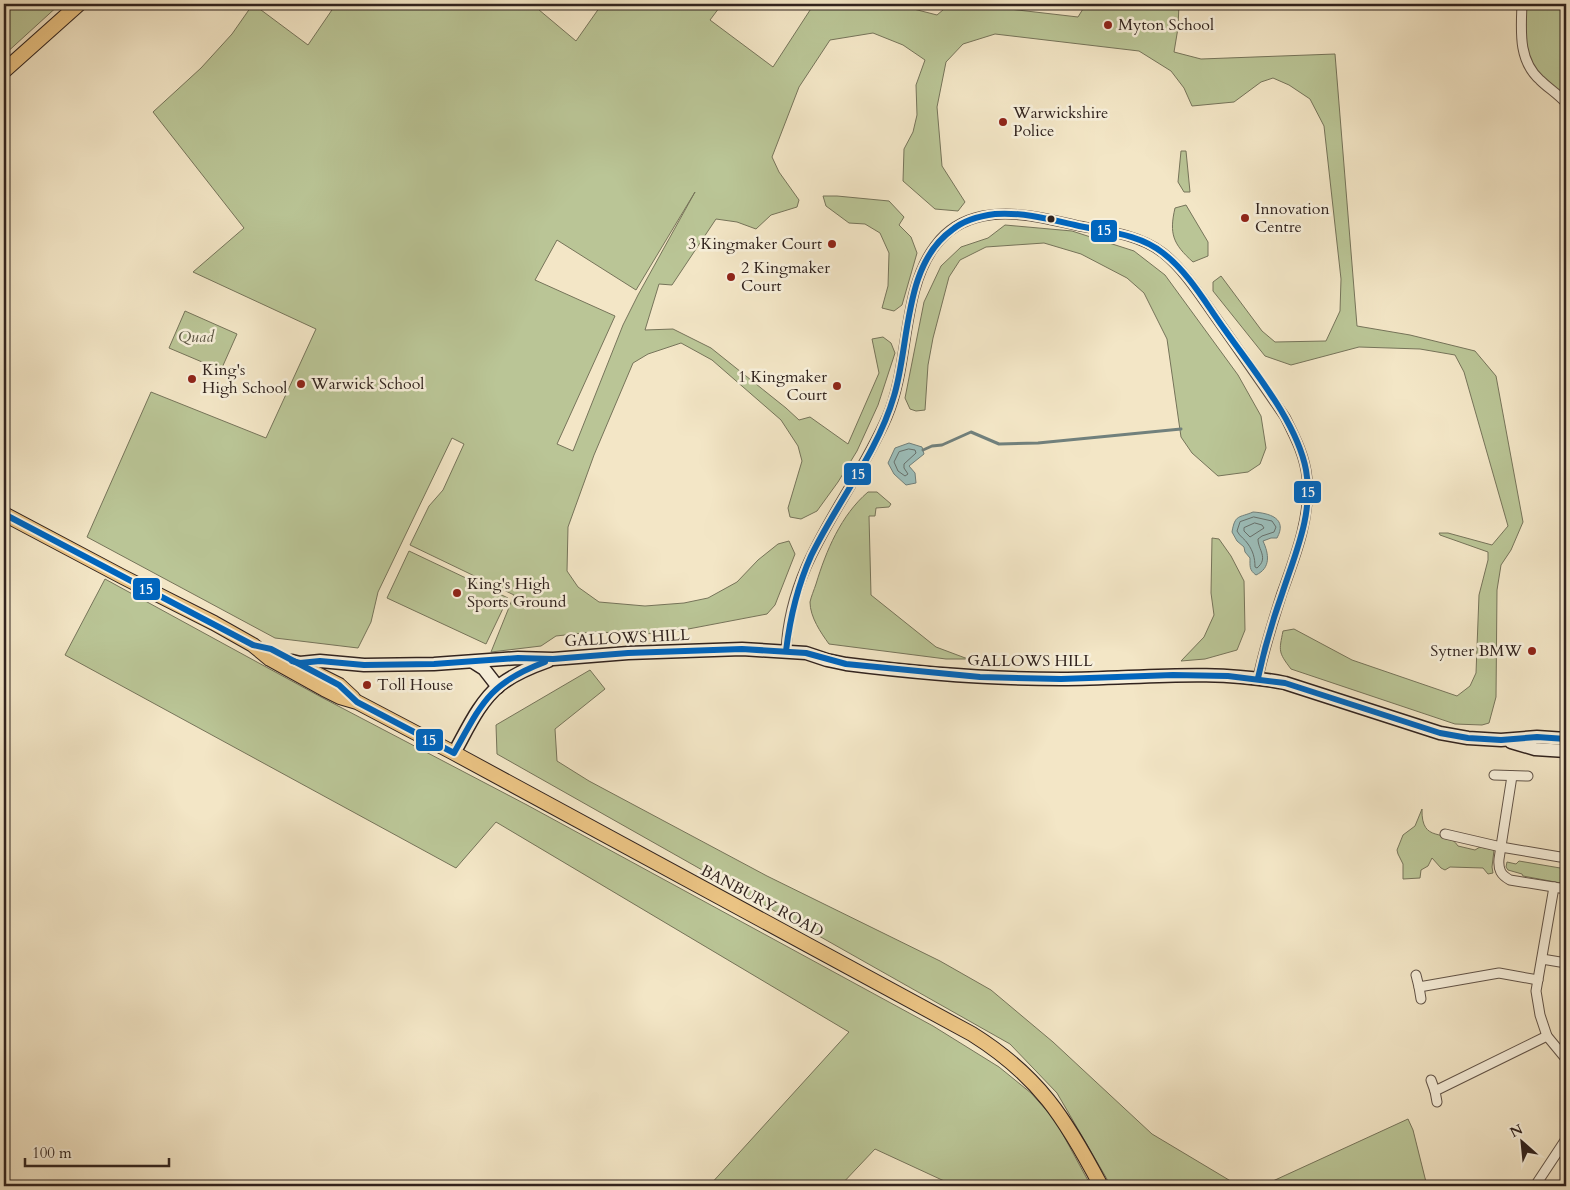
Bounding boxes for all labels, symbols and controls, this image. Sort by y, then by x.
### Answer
place label: Myton School [1118,14,1214,36]
marker: Myton School [1102,19,1114,31]
place label: Warwickshire Police [1012,102,1108,142]
marker: Warwickshire Police [997,116,1009,128]
place label: Innovation Centre [1255,198,1330,238]
marker: Innovation Centre [1239,212,1251,224]
unlabelled marker [1046,214,1056,224]
line badge: 15 [1090,219,1118,243]
text: 15 [1097,221,1111,240]
place label: 3 Kingmaker Court [688,233,822,255]
marker: 3 Kingmaker Court [826,238,838,250]
place label: 2 Kingmaker Court [741,257,830,297]
marker: 2 Kingmaker Court [725,271,737,283]
park label: Quad [178,326,215,348]
place label: King's High School [202,359,287,399]
place label: 1 Kingmaker Court [738,366,827,406]
marker: King's High School [186,373,198,385]
place label: Warwick School [310,373,424,395]
marker: Warwick School [295,378,307,390]
marker: 1 Kingmaker Court [831,380,843,392]
line badge: 15 [843,462,872,486]
text: 15 [851,465,865,484]
line badge: 15 [1293,480,1322,504]
text: 15 [1301,483,1315,502]
place label: King's High Sports Ground [467,573,567,613]
line badge: 15 [132,577,161,601]
text: 15 [139,580,153,599]
marker: King's High Sports Ground [451,587,463,599]
street label: GALLOWS HILL [564,624,691,652]
place label: Sytner BMW [1430,640,1522,662]
marker: Sytner BMW [1526,645,1538,657]
street label: GALLOWS HILL [967,650,1093,672]
place label: Toll House [377,674,453,696]
marker: Toll House [361,679,373,691]
line badge: 15 [415,728,444,752]
text: 15 [422,731,436,750]
street label: BANBURY ROAD [697,859,827,943]
north arrow [1498,1118,1548,1168]
text: N [1507,1120,1526,1142]
scale bar [25,1135,169,1167]
text: 100 m [32,1143,72,1163]

